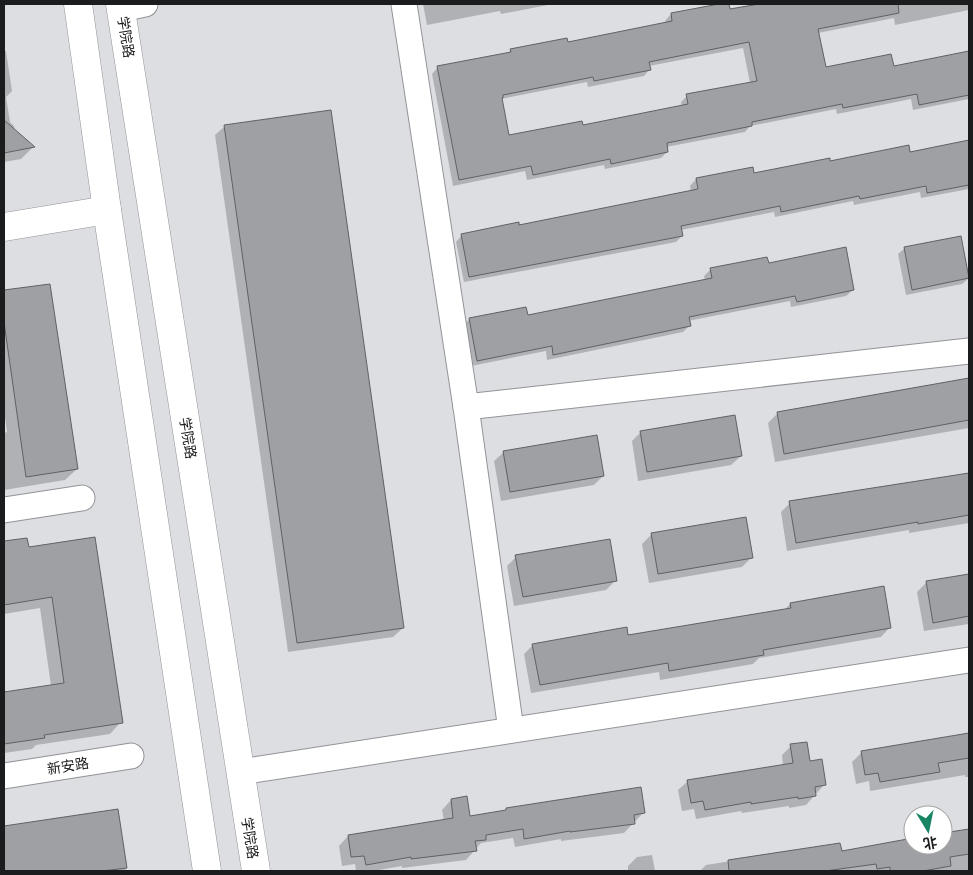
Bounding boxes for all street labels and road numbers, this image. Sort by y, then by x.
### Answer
street label: 学院路 [113,15,140,59]
street label: 学院路 [175,416,202,460]
street label: 新安路 [46,752,90,779]
street label: 学院路 [237,816,264,860]

